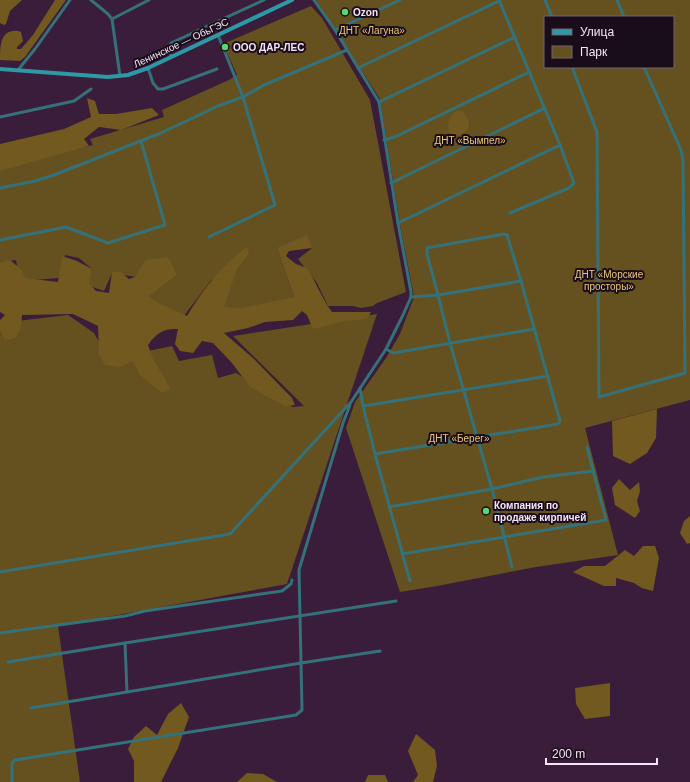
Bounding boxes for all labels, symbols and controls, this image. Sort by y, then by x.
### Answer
marker: Ozon [340,7,350,17]
place label: Ozon [353,7,378,18]
street label: Ленинское — ОбьГЭС [132,16,230,70]
legend [544,16,674,68]
park label: ДНТ «Лагуна» [339,25,405,36]
text: Улица [580,25,614,39]
marker: ООО ДАР-ЛЕС [220,42,230,52]
place label: ООО ДАР-ЛЕС [233,42,304,53]
text: Парк [580,45,608,59]
park label: ДНТ «Вымпел» [434,135,506,146]
park label: ДНТ «Морские просторы» [575,269,644,292]
park label: ДНТ «Берег» [429,433,490,444]
place label: Компания по продаже кирпичей [494,500,586,523]
marker: Компания по продаже кирпичей [481,506,491,516]
scale bar [546,740,657,766]
text: 200 m [552,747,585,761]

